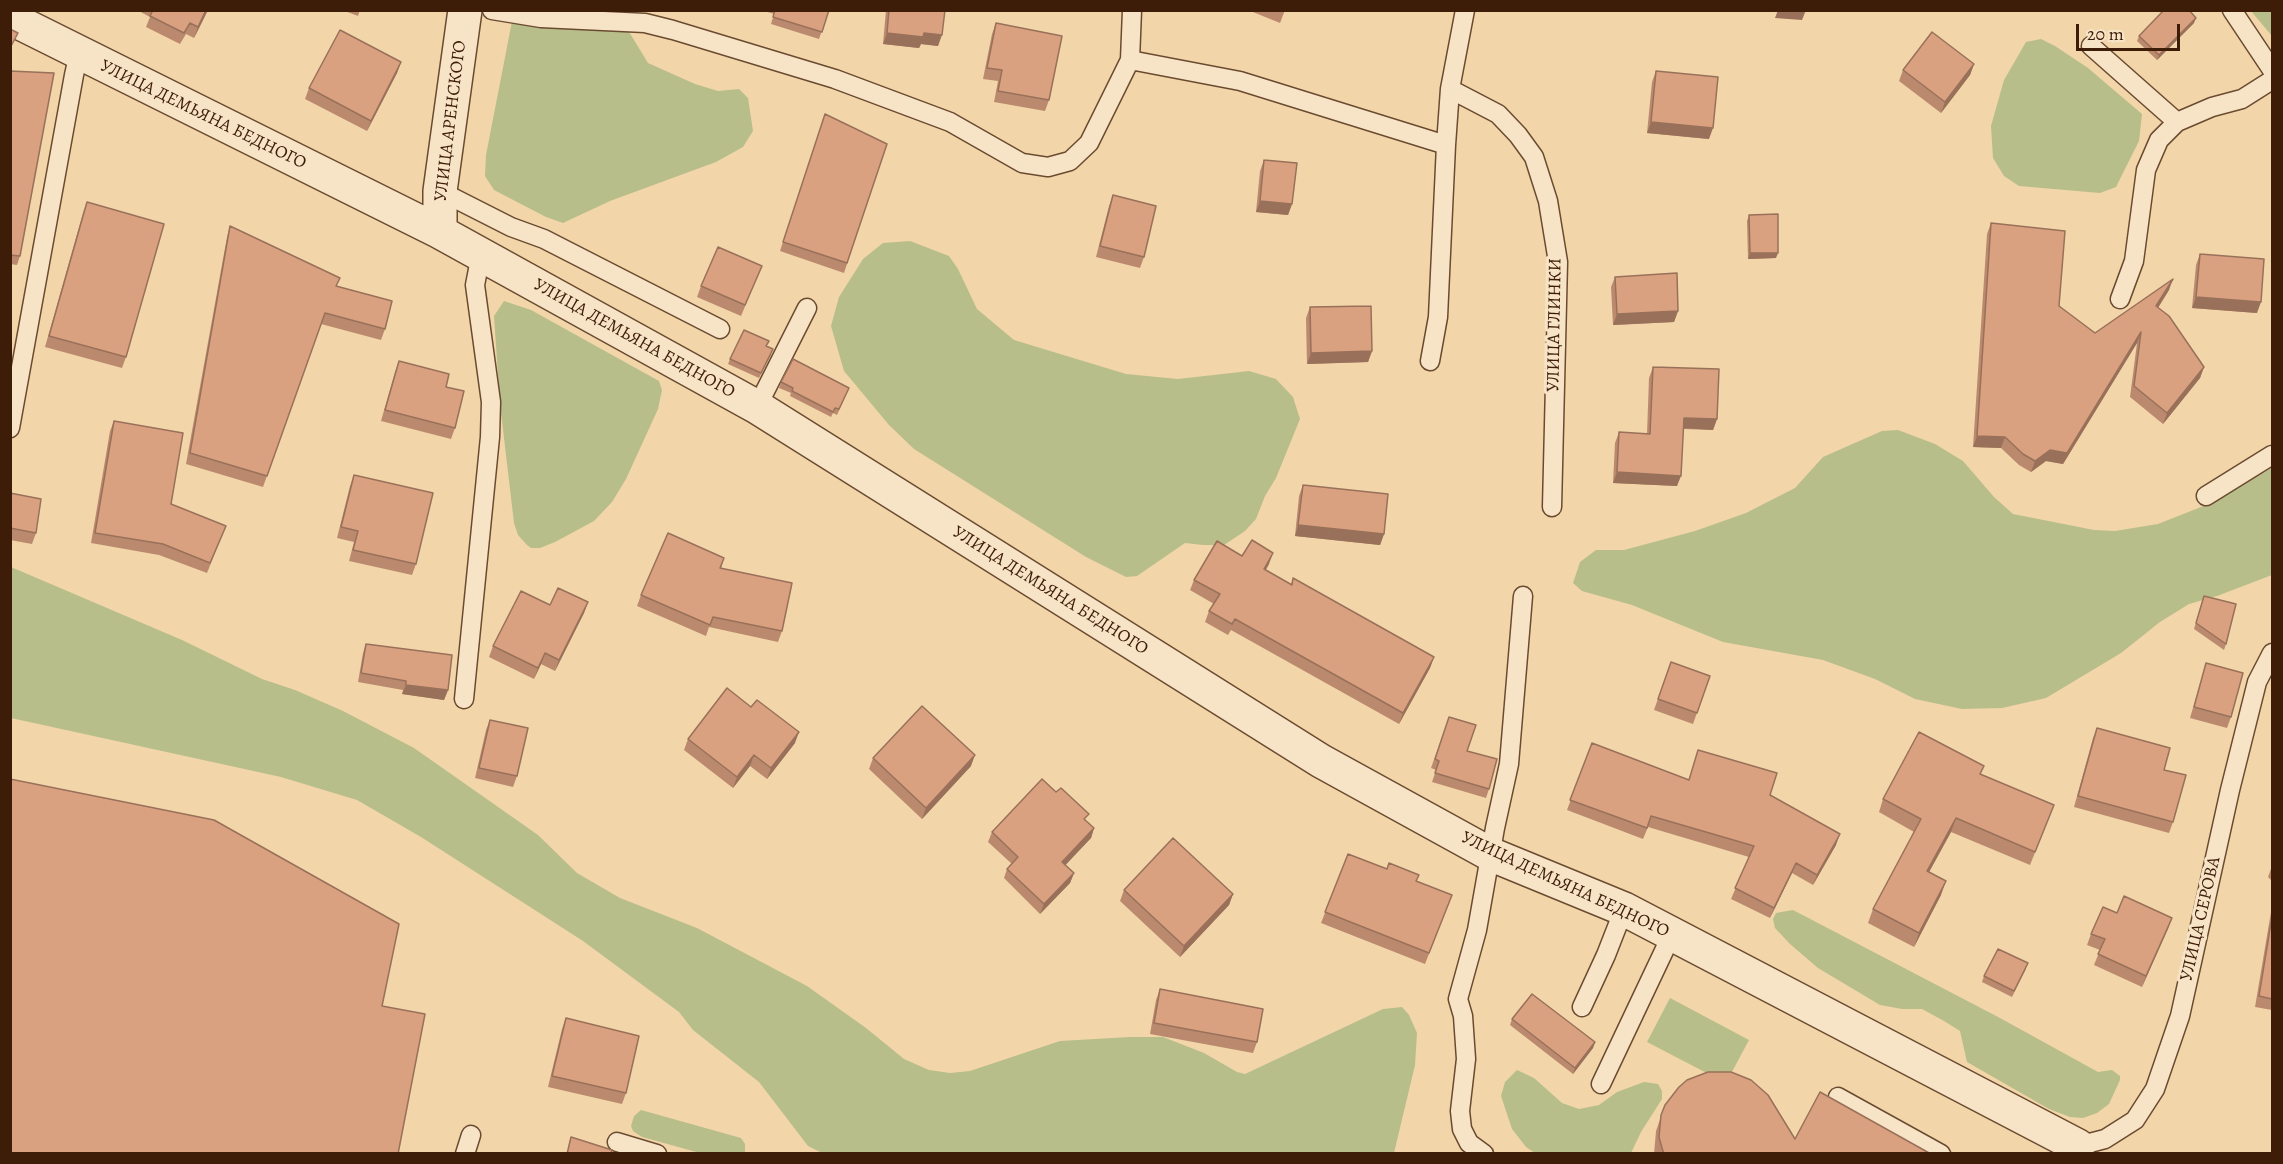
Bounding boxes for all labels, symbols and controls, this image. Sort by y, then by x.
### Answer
scale bar [2079,12,2182,50]
text: 20 m [2087,22,2124,46]
street label: УЛИЦА АРЕНСКОГО [430,39,472,203]
street label: УЛИЦА ДЕМЬЯНА БЕДНОГО [96,56,310,174]
street label: УЛИЦА ГЛИНКИ [1543,258,1567,392]
street label: УЛИЦА ДЕМЬЯНА БЕДНОГО [530,275,738,403]
street label: УЛИЦА ДЕМЬЯНА БЕДНОГО [948,522,1152,660]
street label: УЛИЦА ДЕМЬЯНА БЕДНОГО [1458,827,1672,943]
street label: УЛИЦА СЕРОВА [2176,855,2226,983]

